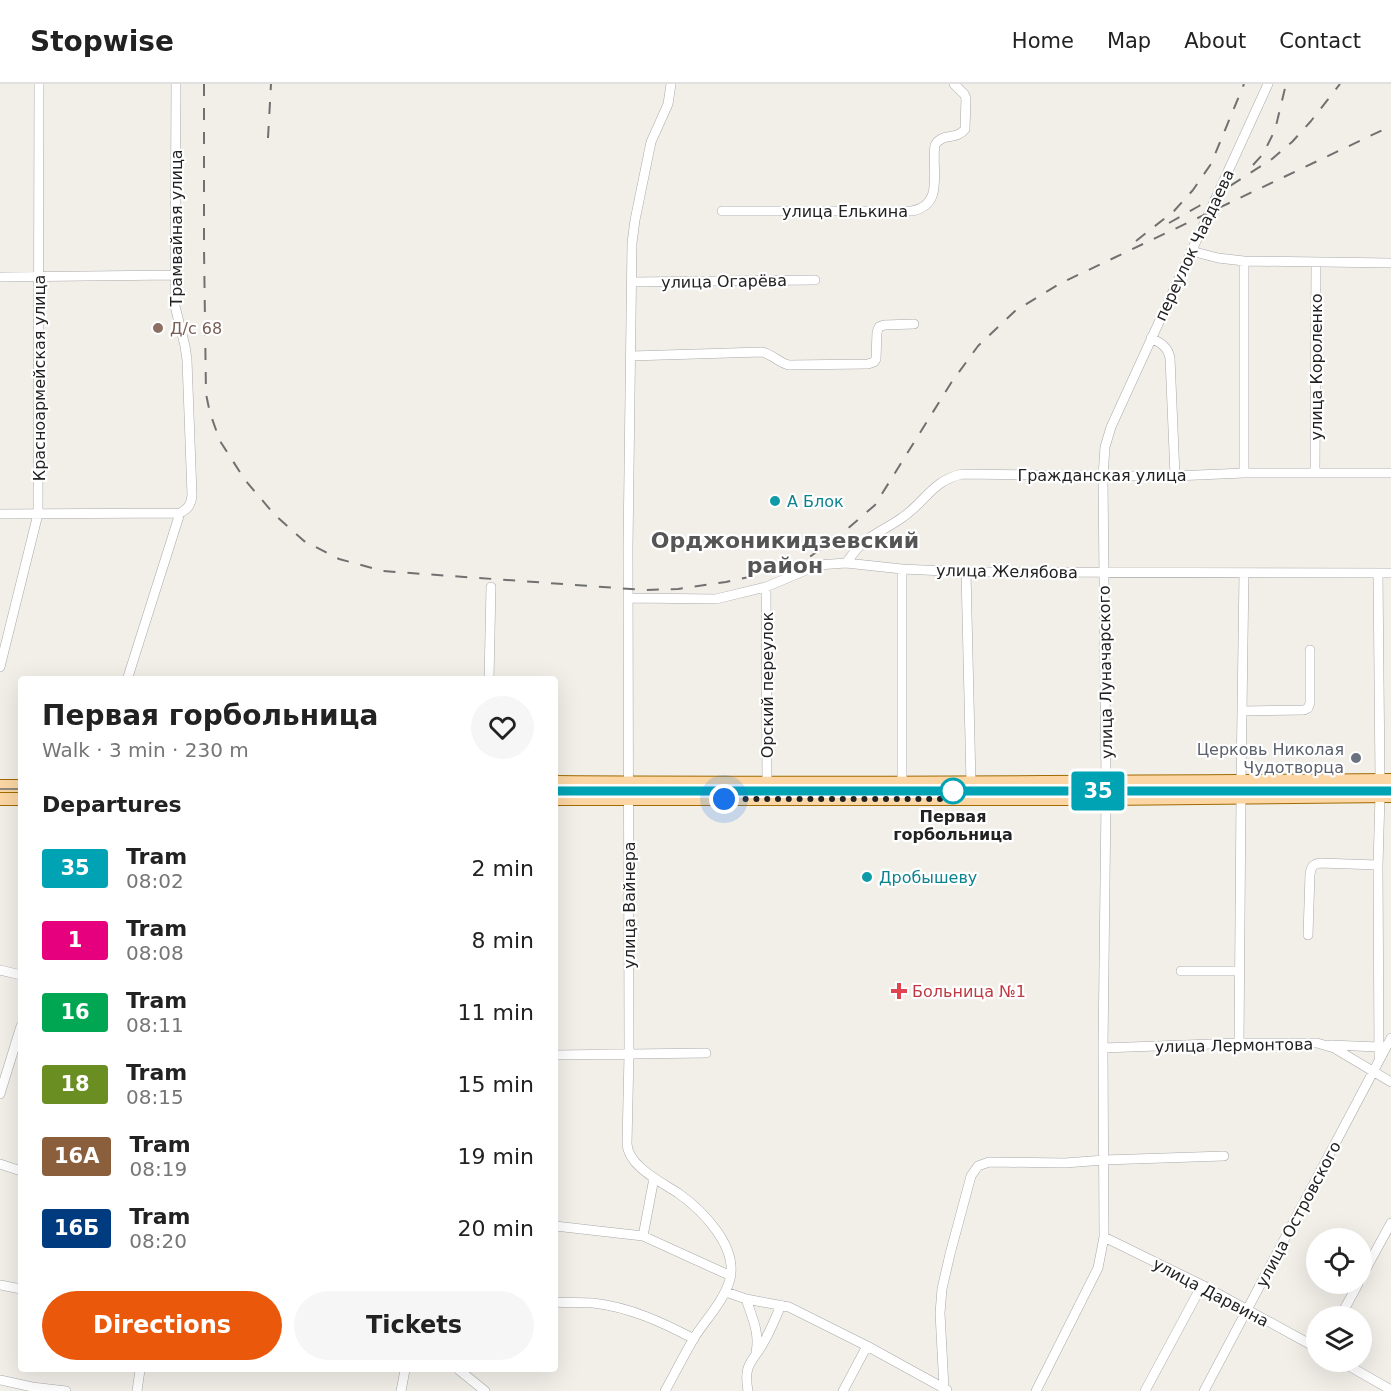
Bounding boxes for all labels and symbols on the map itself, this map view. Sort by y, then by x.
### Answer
street label: Трамвайная улица [167,149,186,308]
street label: переулок Чаадаева [1151,166,1238,324]
street label: улица Елькина [782,202,908,221]
street label: улица Огарёва [661,271,787,292]
street label: Красноармейская улица [30,275,49,481]
street label: улица Короленко [1307,294,1326,440]
place label: Д/с 68 [170,319,222,338]
marker: Д/с 68 [151,321,165,335]
street label: Гражданская улица [1017,466,1187,485]
place label: А Блок [787,492,844,511]
marker: А Блок [768,494,782,508]
district label: Орджоникидзевский район [651,528,919,578]
street label: улица Желябова [936,561,1078,582]
street label: улица Луначарского [1094,585,1117,759]
street label: Орский переулок [758,611,777,758]
place label: Церковь Николая Чудотворца [1197,740,1344,777]
marker: Церковь Николая Чудотворца [1349,751,1363,765]
line badge: 35 [1071,772,1125,810]
marker: Первая горбольница [940,778,966,804]
your location [709,784,739,814]
place label: Первая горбольница [893,807,1013,844]
street label: улица Вайнера [620,841,639,969]
place label: Дробышеву [879,868,977,887]
marker: Дробышеву [860,870,874,884]
marker: Больница №1 [890,982,908,1000]
place label: Больница №1 [912,982,1026,1001]
street label: улица Лермонтова [1155,1035,1313,1056]
street label: улица Островского [1252,1138,1345,1290]
street label: улица Дарвина [1150,1254,1272,1331]

